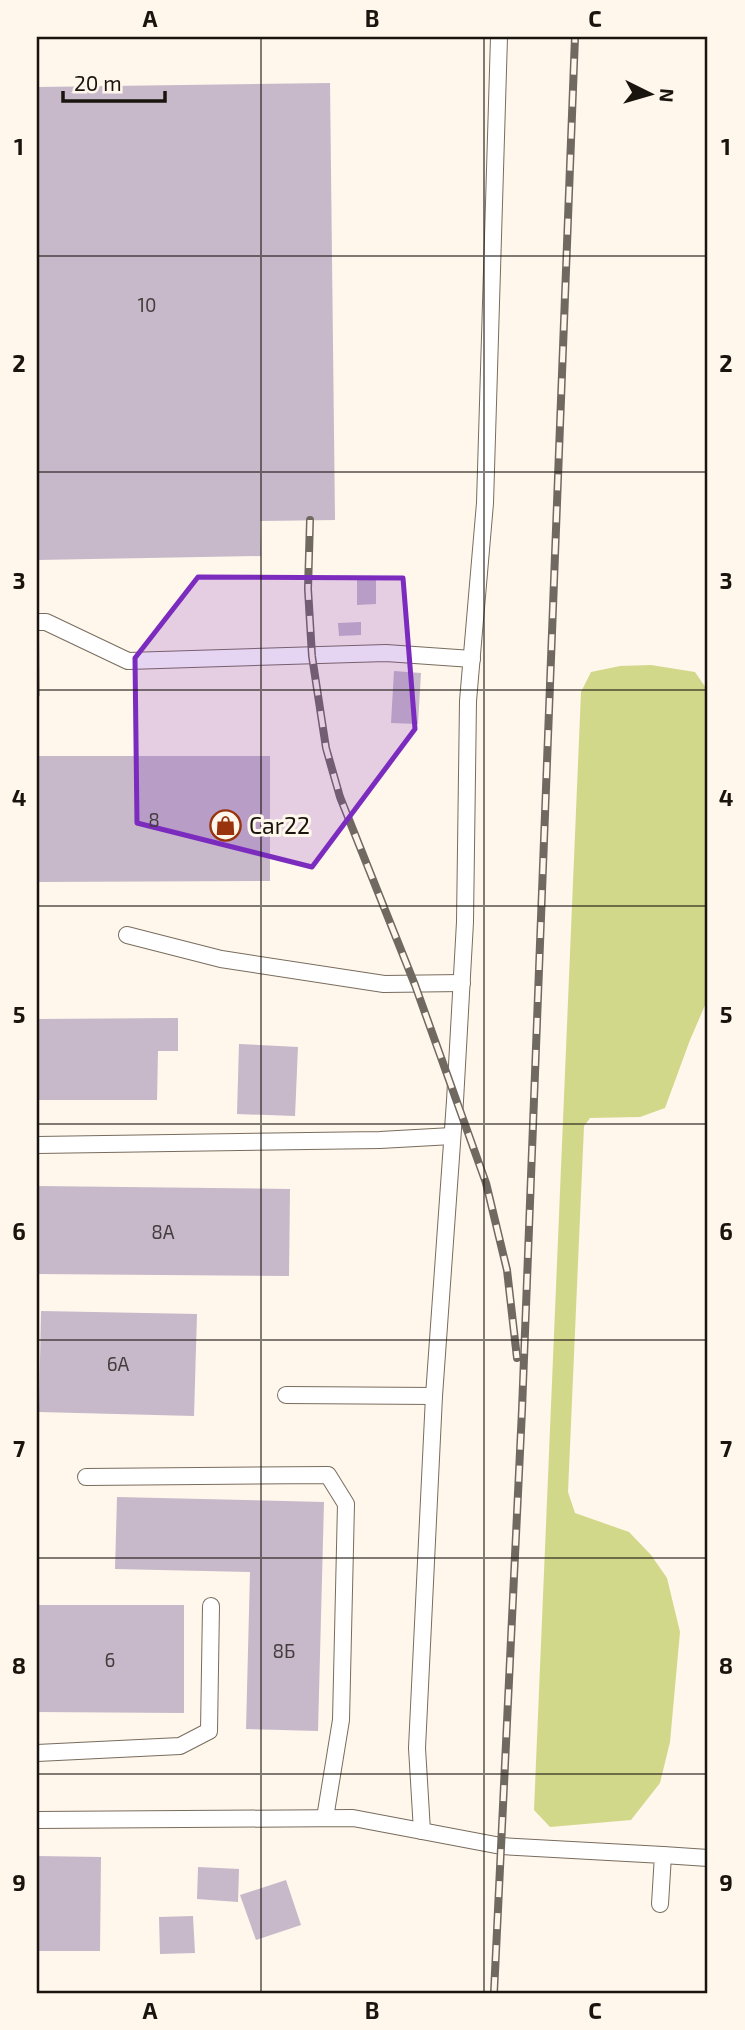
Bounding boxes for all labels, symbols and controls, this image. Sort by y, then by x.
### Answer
text: A [142,4,158,32]
text: B [365,4,379,32]
text: C [588,4,602,32]
scale bar [63,60,164,104]
north arrow [616,60,686,130]
text: 20 m [74,70,122,95]
text: N [655,88,679,103]
text: 1 [14,132,24,160]
text: 1 [721,132,731,160]
house number: 10 [137,293,157,316]
text: 2 [12,349,26,377]
text: 2 [719,349,733,377]
text: 3 [12,566,26,594]
text: 3 [719,566,733,594]
text: 4 [12,783,26,811]
text: 4 [719,783,733,811]
house number: 8 [148,808,160,831]
shop icon: Car22 [209,808,243,842]
place label: Car22 [249,811,310,839]
text: 5 [13,1000,25,1028]
text: 5 [720,1000,732,1028]
text: 6 [12,1217,26,1245]
text: 6 [719,1217,733,1245]
house number: 8А [151,1220,175,1243]
house number: 6А [107,1352,130,1375]
text: 7 [13,1434,25,1462]
text: 7 [720,1434,732,1462]
house number: 8Б [273,1639,295,1662]
house number: 6 [105,1648,115,1671]
text: 8 [12,1651,26,1679]
text: 8 [719,1651,733,1679]
text: 9 [12,1868,26,1896]
text: 9 [719,1868,733,1896]
text: A [142,1996,158,2024]
text: B [365,1996,379,2024]
text: C [588,1996,602,2024]

